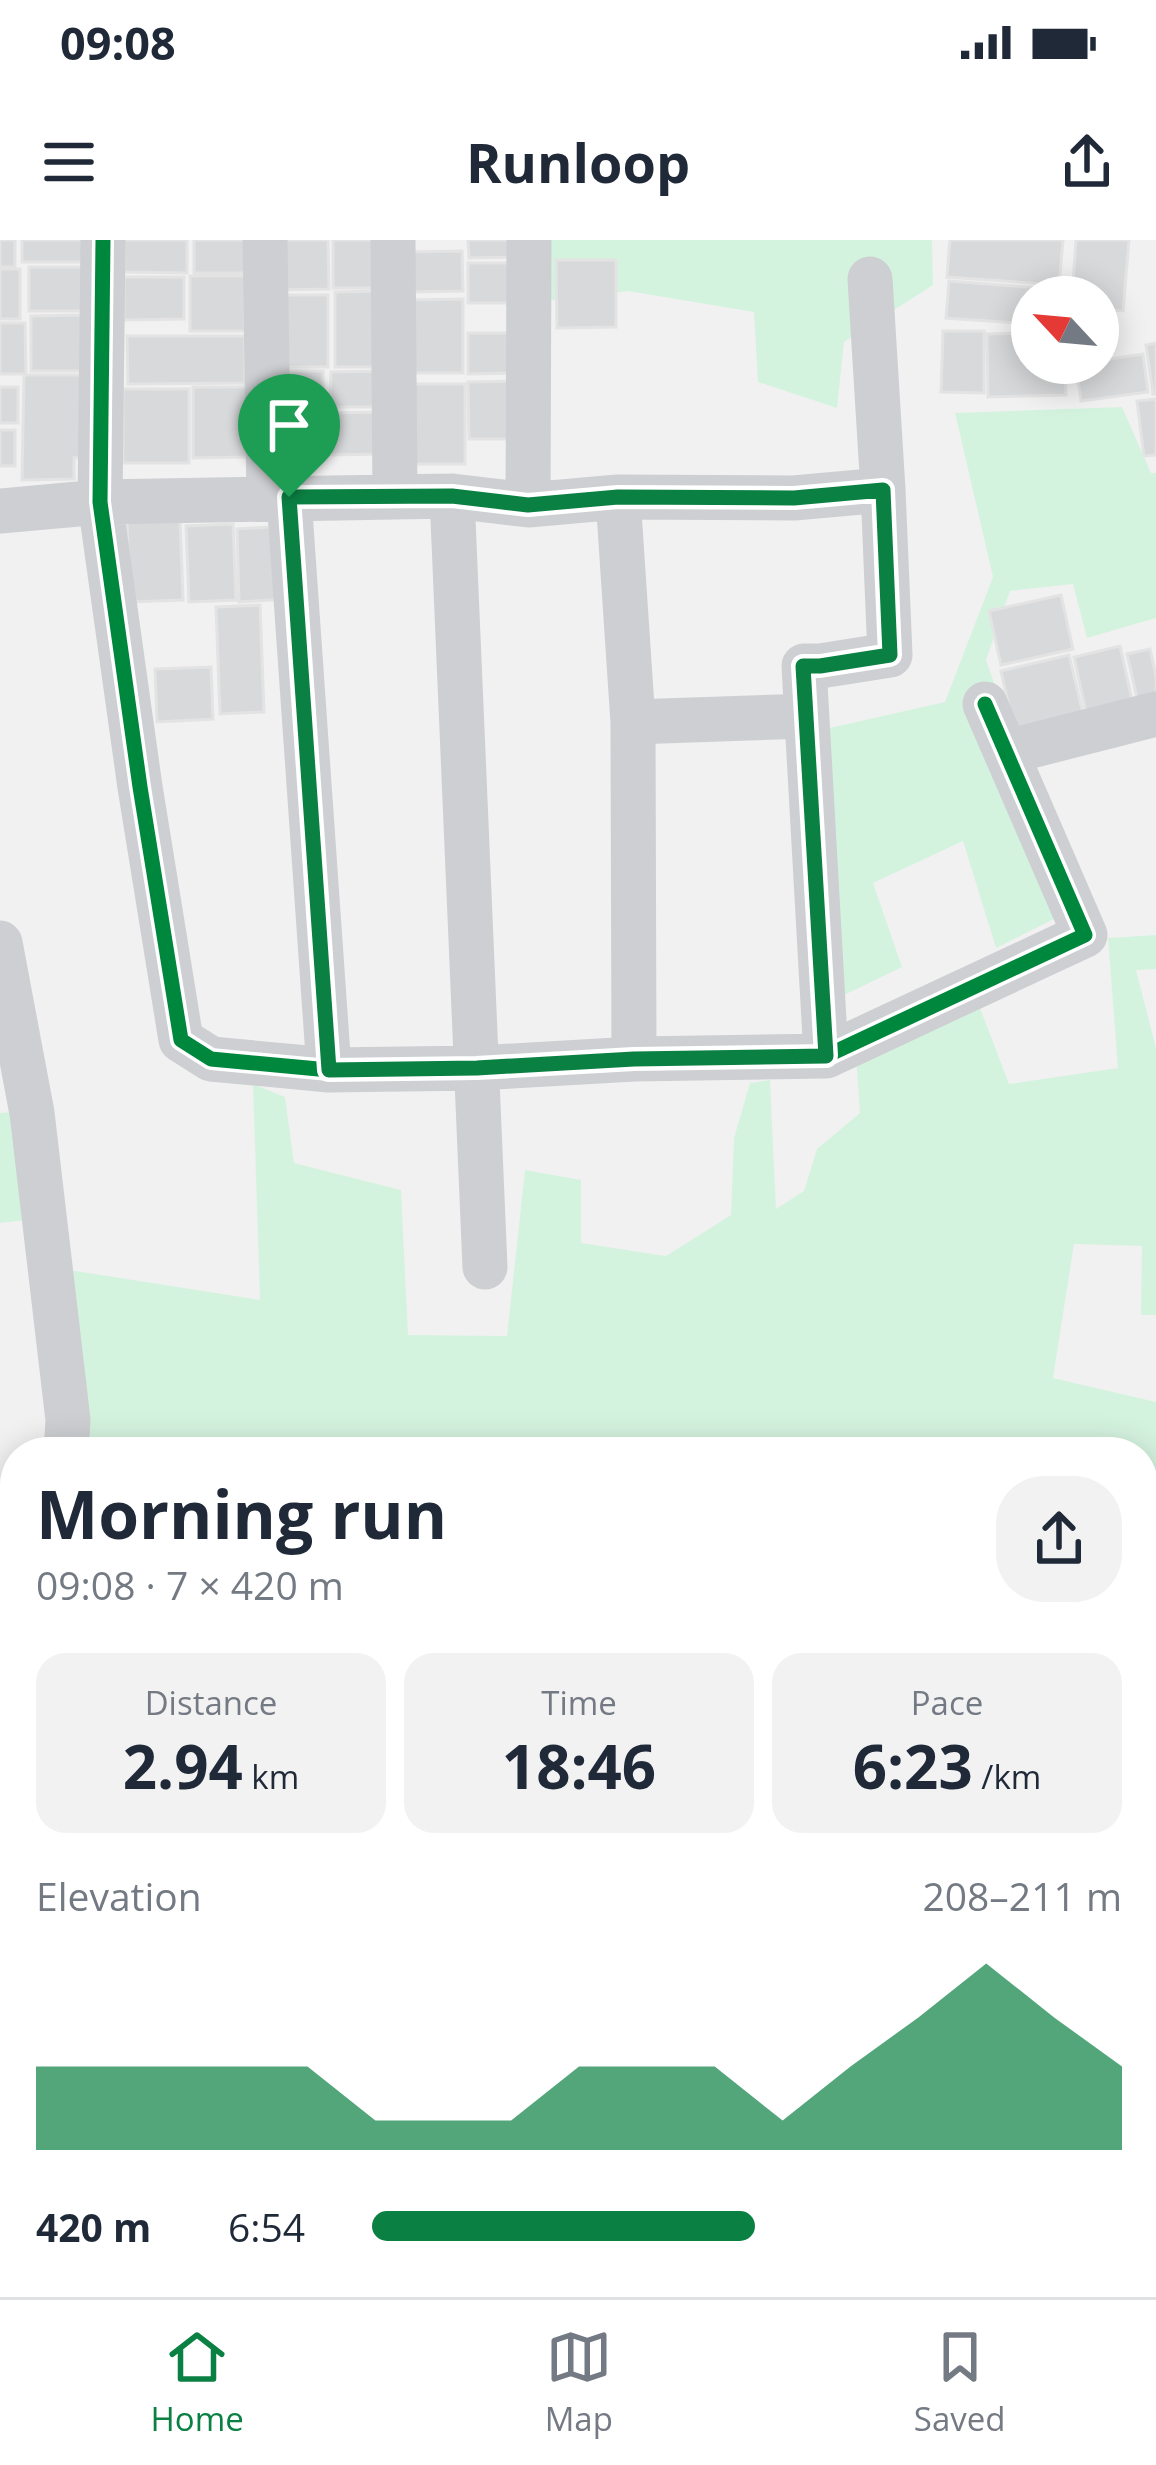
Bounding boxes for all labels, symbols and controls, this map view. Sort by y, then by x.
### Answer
text: 09:08 [60,12,176,73]
text: Runloop [466,125,690,199]
icon: menu [36,129,102,195]
icon: share [1054,129,1120,195]
north arrow [1011,276,1119,384]
map controls [1011,276,1119,384]
pin [238,374,340,497]
icon: arrive [256,392,322,458]
text: Morning run [36,1468,447,1558]
button: share [996,1476,1122,1602]
text: 09:08 · 7 × 420 m [36,1558,344,1611]
text: Distance [145,1680,277,1725]
text: Time [541,1680,617,1725]
text: Pace [911,1680,983,1725]
text: 2.94 [123,1725,243,1807]
text: 18:46 [502,1725,656,1807]
text: 6:23 [853,1725,973,1807]
text: km [243,1754,299,1799]
text: /km [973,1754,1041,1799]
text: Elevation [36,1869,202,1922]
text: 208–211 m [922,1869,1122,1922]
text: 420 m [36,2200,151,2253]
text: 6:54 [228,2200,305,2253]
tab: Home [150,2324,244,2441]
tab: Map [545,2324,613,2441]
tab: Saved [914,2324,1006,2441]

